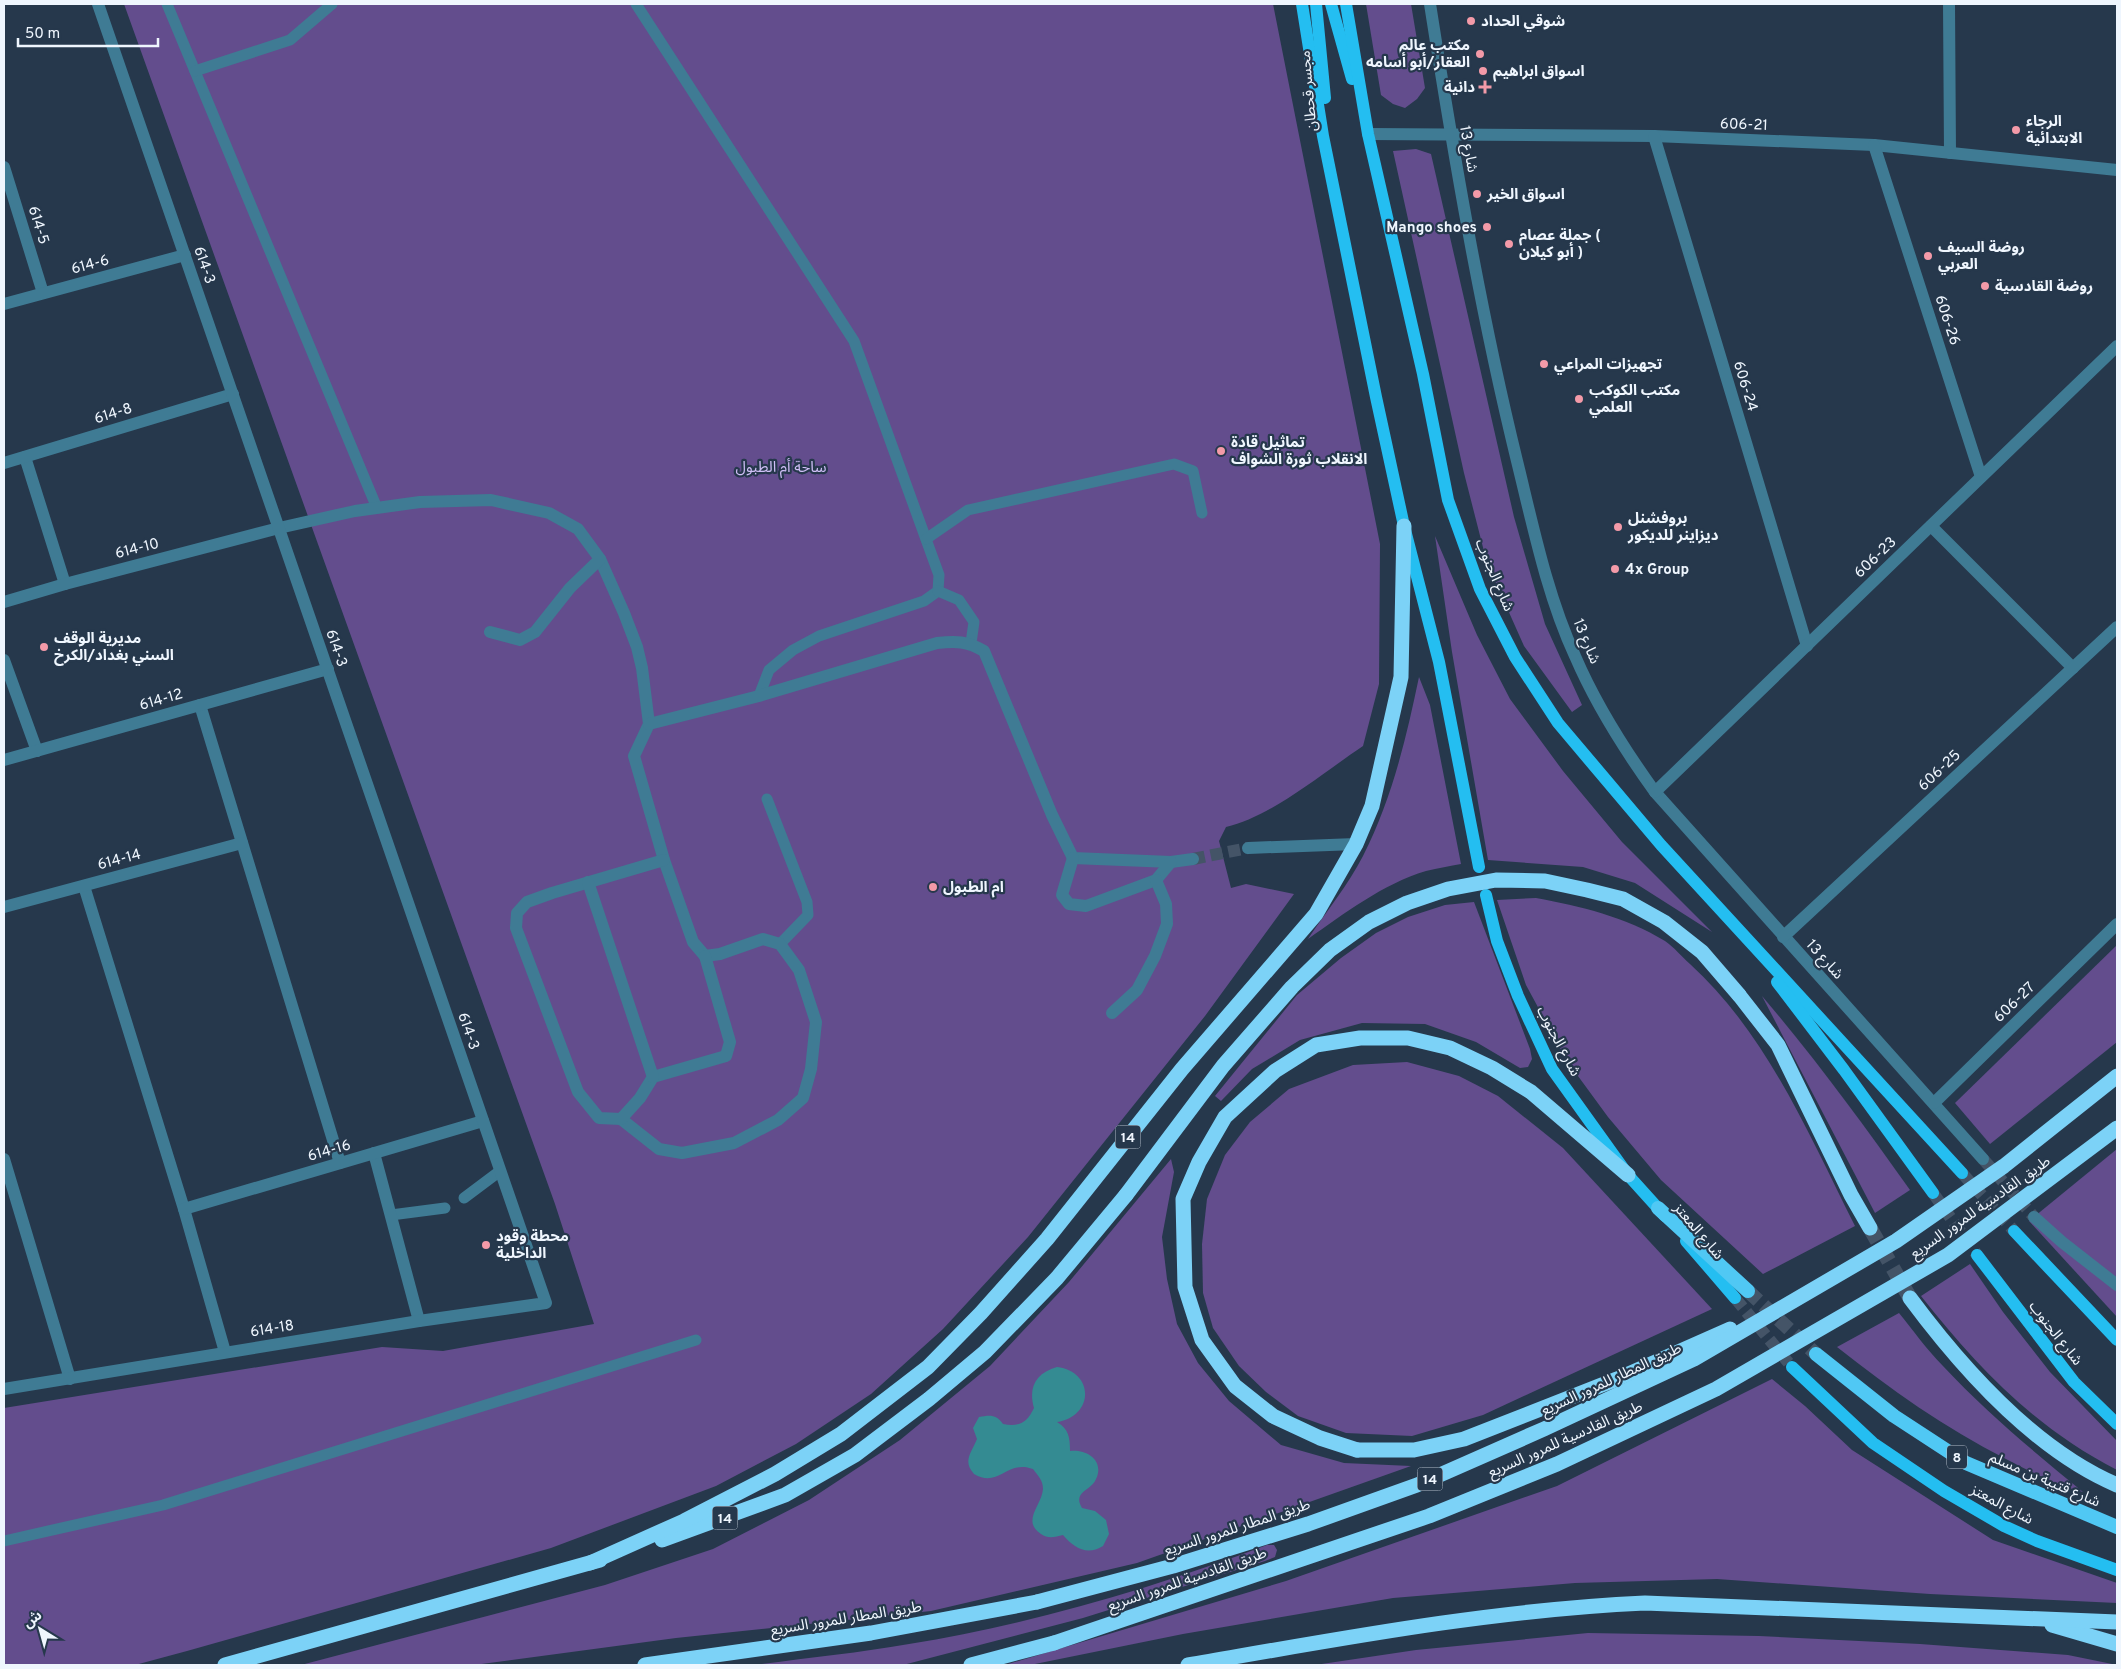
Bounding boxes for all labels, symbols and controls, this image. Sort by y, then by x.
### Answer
place label: شوقي الحداد [1481,13,1565,32]
scale bar [18,15,158,47]
marker: شوقي الحداد [1465,15,1477,27]
text: 50 m [25,25,60,44]
place label: مكتب عالم العقار/أبو أسامه [1366,37,1470,73]
marker: مكتب عالم العقار/أبو أسامه [1474,48,1486,60]
street label: مجسر قحطان [1296,50,1322,132]
place label: اسواق ابراهيم [1493,63,1585,82]
marker: اسواق ابراهيم [1477,65,1489,77]
place label: دانية [1444,79,1475,98]
marker: دانية [1479,81,1491,93]
place label: الرجاء الابتدائية [2026,113,2082,149]
street label: 606-21 [1719,115,1768,136]
street label: شارع 13 [1453,124,1481,175]
marker: الرجاء الابتدائية [2010,124,2022,136]
place label: اسواق الخير [1486,186,1565,205]
marker: اسواق الخير [1471,188,1483,200]
street label: 614-5 [23,204,52,247]
place label: Mango shoes [1386,219,1477,238]
marker: Mango shoes [1481,221,1493,233]
place label: جملة عصام ( أبو كيلان ) [1519,227,1601,263]
marker: جملة عصام ( أبو كيلان ) [1503,238,1515,250]
place label: روضة السيف العربي [1938,239,2025,275]
street label: 614-3 [188,244,219,287]
marker: روضة السيف العربي [1922,250,1934,262]
street label: 614-6 [69,251,111,280]
place label: روضة القادسية [1995,278,2093,297]
marker: روضة القادسية [1979,280,1991,292]
street label: 606-26 [1930,293,1964,348]
place label: تجهيزات المراعي [1554,356,1663,375]
marker: تجهيزات المراعي [1538,358,1550,370]
street label: 606-24 [1728,359,1761,414]
place label: مكتب الكوكب العلمي [1589,382,1680,418]
marker: مكتب الكوكب العلمي [1573,393,1585,405]
street label: 614-8 [92,400,135,429]
place label: تماثيل قادة الانقلاب ثورة الشواف [1231,434,1367,470]
marker: تماثيل قادة الانقلاب ثورة الشواف [1215,445,1227,457]
park label: ساحة أم الطبول [736,458,827,478]
place label: بروفشنل ديزاينر للديكور [1627,510,1719,546]
marker: بروفشنل ديزاينر للديكور [1612,521,1624,533]
street label: 606-23 [1851,533,1901,583]
street label: 614-10 [113,535,161,564]
street label: شارع الجنوب [1469,536,1517,615]
place label: 4x Group [1625,561,1689,580]
marker: 4x Group [1609,563,1621,575]
street label: شارع 13 [1567,616,1604,668]
street label: 614-3 [320,627,351,670]
place label: مديرية الوقف السني بغداد/الكرخ [54,630,174,666]
marker: مديرية الوقف السني بغداد/الكرخ [38,641,50,653]
street label: 614-12 [137,685,185,716]
street label: 606-25 [1915,746,1966,796]
street label: 614-14 [96,846,143,875]
place label: ام الطبول [943,879,1004,898]
marker: ام الطبول [927,881,939,893]
street label: شارع 13 [1800,936,1847,985]
street label: 606-27 [1990,979,2040,1027]
street label: شارع الجنوب [1530,1003,1584,1081]
street label: 614-3 [452,1010,483,1053]
road number: 14 [1116,1126,1140,1148]
street label: 614-16 [306,1136,353,1167]
street label: طريق القادسية للمرور السريع [1907,1152,2055,1265]
street label: شارع المعتز [1667,1199,1727,1265]
place label: محطة وقود الداخلية [496,1228,569,1264]
marker: محطة وقود الداخلية [480,1239,492,1251]
street label: شارع الجنوب [2023,1298,2086,1371]
street label: 614-18 [249,1317,296,1342]
street label: طريق المطار للمرور السريع [1538,1339,1685,1422]
street label: طريق القادسية للمرور السريع [1485,1398,1646,1484]
road number: 8 [1947,1445,1967,1468]
street label: شارع قتيبة بن مسلم [1986,1448,2103,1513]
road number: 14 [1418,1468,1442,1490]
street label: شارع المعتز [1965,1480,2036,1531]
street label: طريق المطار للمرور السريع [1162,1496,1313,1562]
road number: 14 [712,1506,738,1530]
street label: طريق القادسية للمرور السريع [1105,1544,1270,1618]
street label: طريق المطار للمرور السريع [769,1598,923,1642]
north arrow [15,1604,65,1654]
text: ش [20,1607,46,1632]

